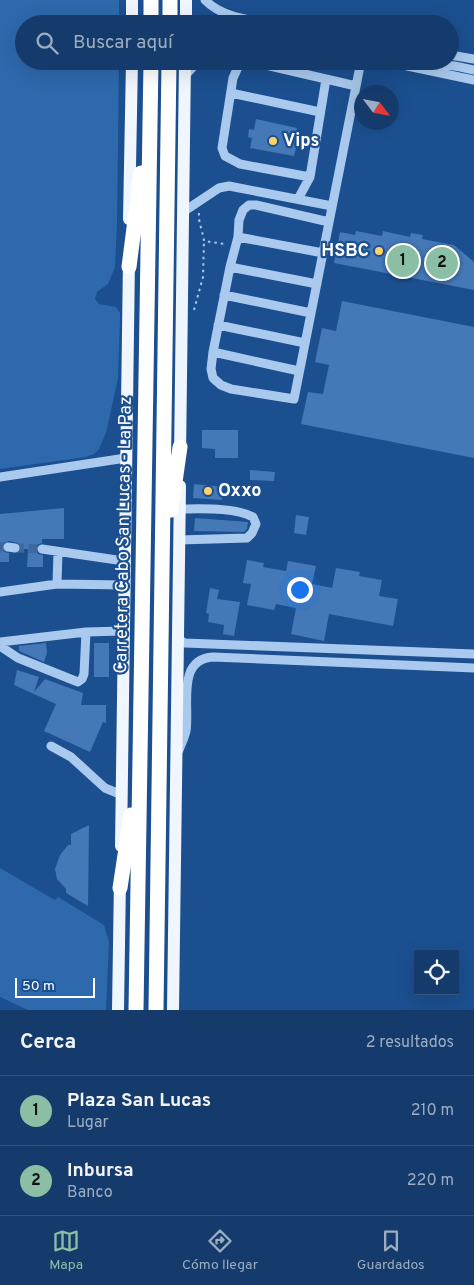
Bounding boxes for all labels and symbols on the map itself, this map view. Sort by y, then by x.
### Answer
north arrow [354,85,399,130]
place label: Vips [283,130,319,153]
marker: Vips [267,135,279,147]
place label: HSBC [321,240,369,263]
pin: 1 [387,242,419,280]
pin: 2 [426,244,458,282]
marker: HSBC [373,245,385,257]
street label: Carretera Cabo San Lucas - La Paz [110,396,138,674]
place label: Oxxo [218,480,261,503]
marker: Oxxo [202,485,214,497]
your location [287,577,313,603]
scale bar [15,975,95,998]

